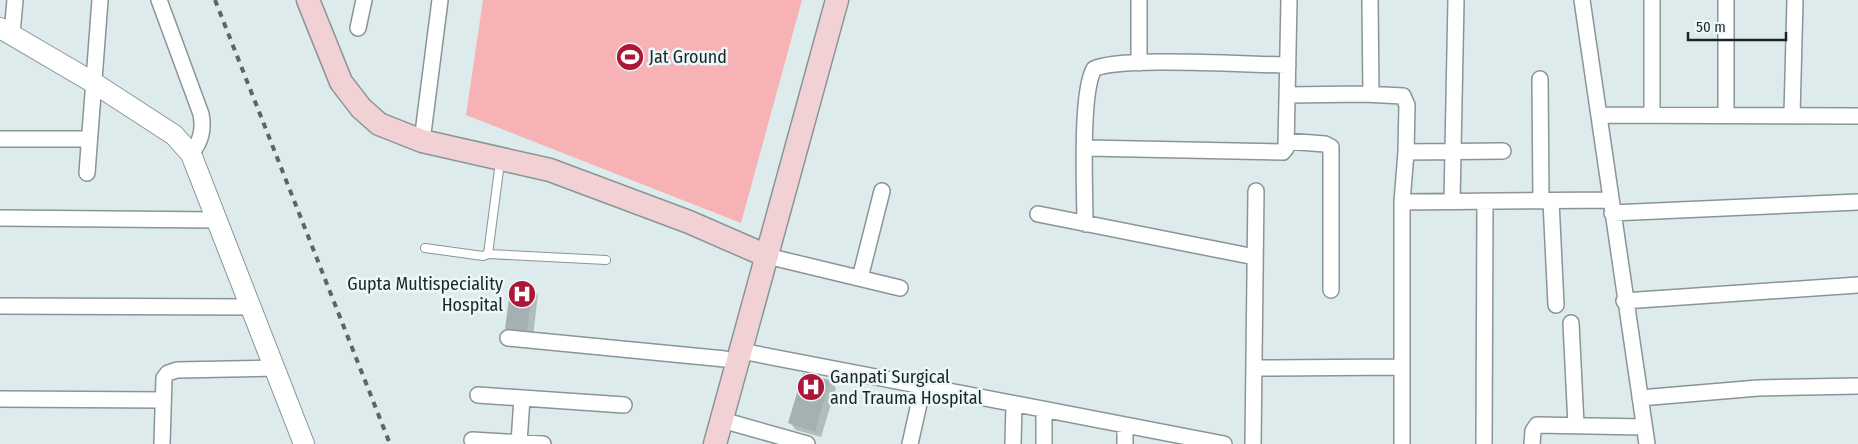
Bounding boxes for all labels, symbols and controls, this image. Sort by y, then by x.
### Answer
scale bar [1688,10,1786,42]
text: 50 m [1696,18,1726,36]
sports icon: Jat Ground [615,42,645,72]
place label: Jat Ground [649,46,727,68]
place label: Gupta Multispeciality Hospital [347,273,503,316]
hospital icon: Gupta Multispeciality Hospital [507,279,537,309]
place label: Ganpati Surgical and Trauma Hospital [830,366,982,409]
hospital icon: Ganpati Surgical and Trauma Hospital [796,372,826,402]

